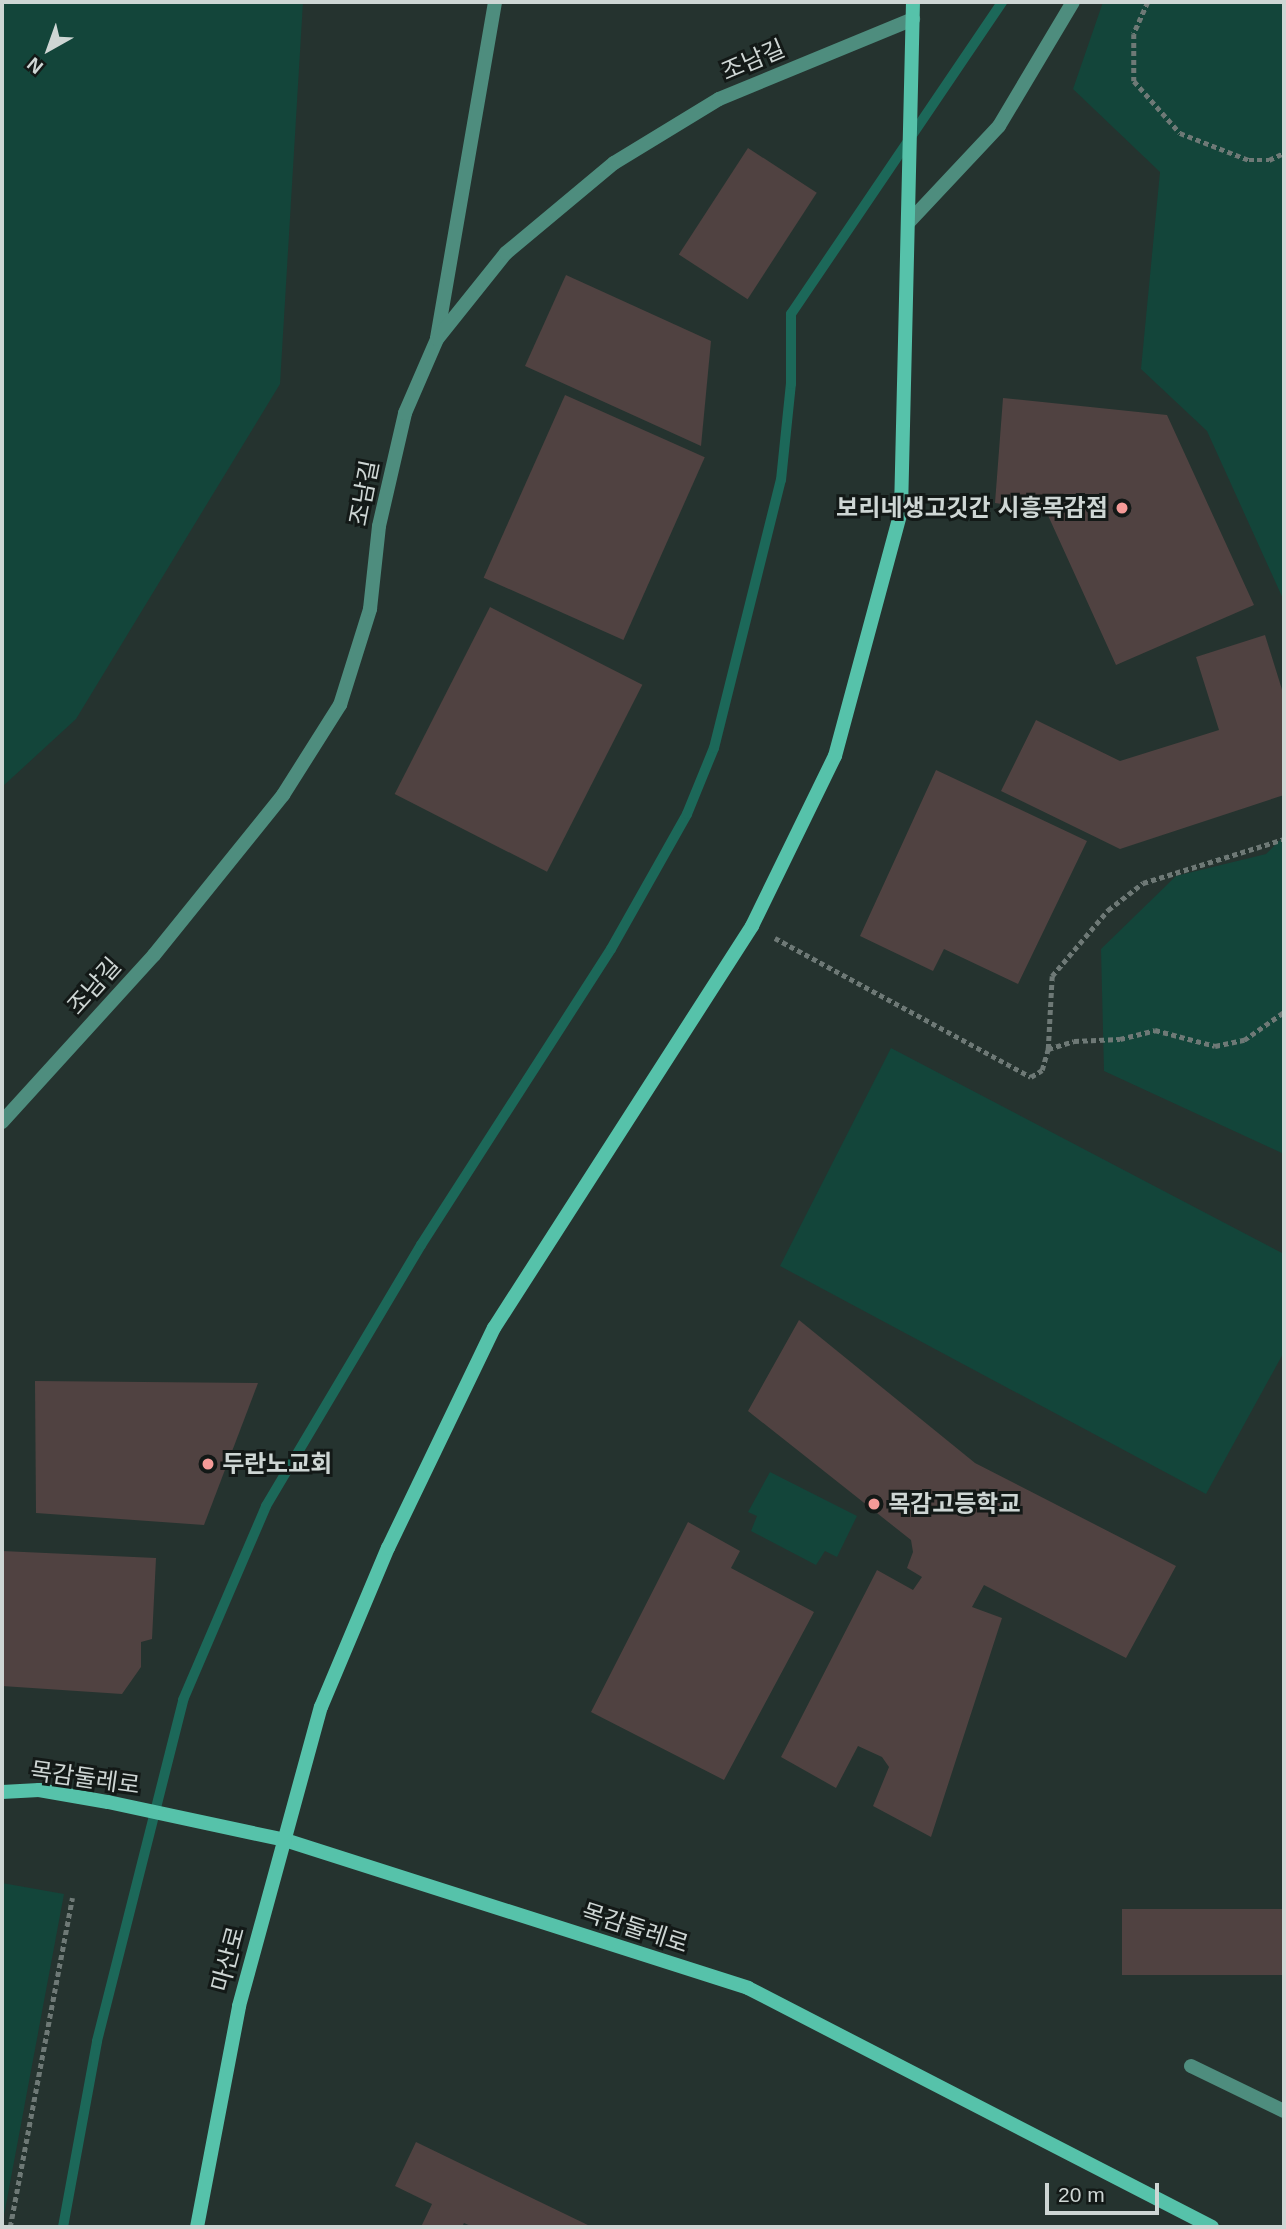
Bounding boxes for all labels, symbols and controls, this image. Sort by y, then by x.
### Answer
north arrow [14,14,84,84]
street label: 조남길 [717,34,789,86]
text: N [23,53,47,78]
street label: 조남길 [344,458,384,528]
place label: 보리네생고깃간 시흥목감점 [836,494,1108,522]
marker: 보리네생고깃간 시흥목감점 [1114,500,1130,516]
street label: 조남길 [61,952,127,1020]
place label: 두란노교회 [222,1450,332,1478]
marker: 두란노교회 [200,1456,216,1472]
place label: 목감고등학교 [888,1490,1020,1518]
marker: 목감고등학교 [866,1496,882,1512]
street label: 목감둘레로 [28,1756,142,1800]
street label: 목감둘레로 [578,1897,692,1959]
street label: 마산로 [206,1923,250,1995]
scale bar [1048,2170,1162,2214]
text: 20 m [1058,2183,1105,2206]

